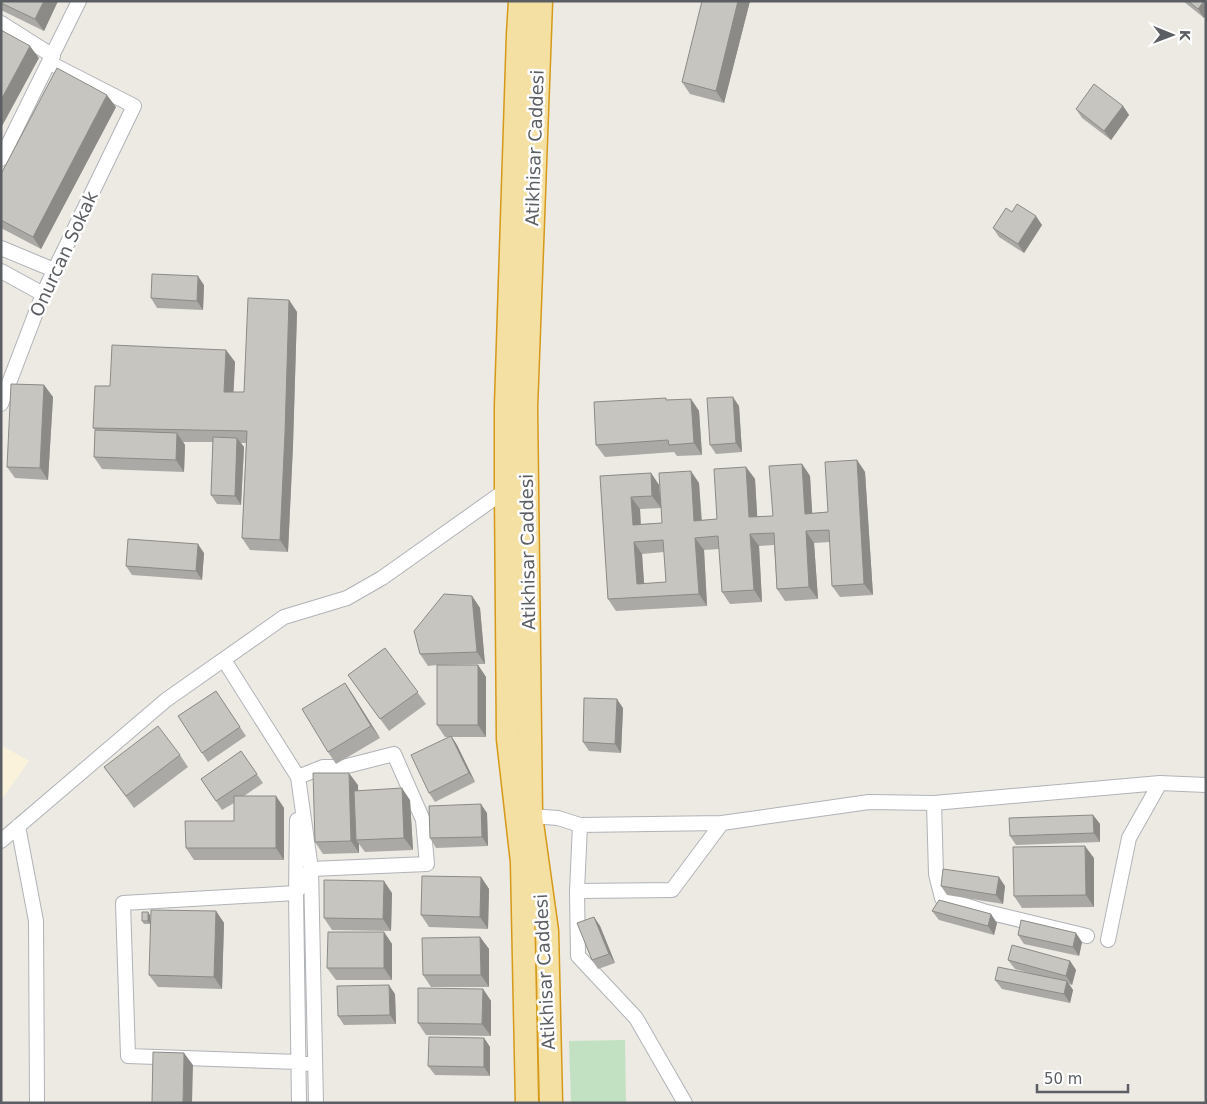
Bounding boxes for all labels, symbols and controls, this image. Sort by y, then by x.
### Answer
north arrow [1147,10,1197,60]
text: K [1177,30,1193,42]
street label: Atikhisar Caddesi [521,69,548,226]
street label: Onurcan Sokak [25,187,102,320]
street label: Atikhisar Caddesi [516,474,539,630]
street label: Atikhisar Caddesi [530,893,559,1051]
scale bar [1037,1062,1128,1094]
text: 50 m [1044,1070,1082,1088]

